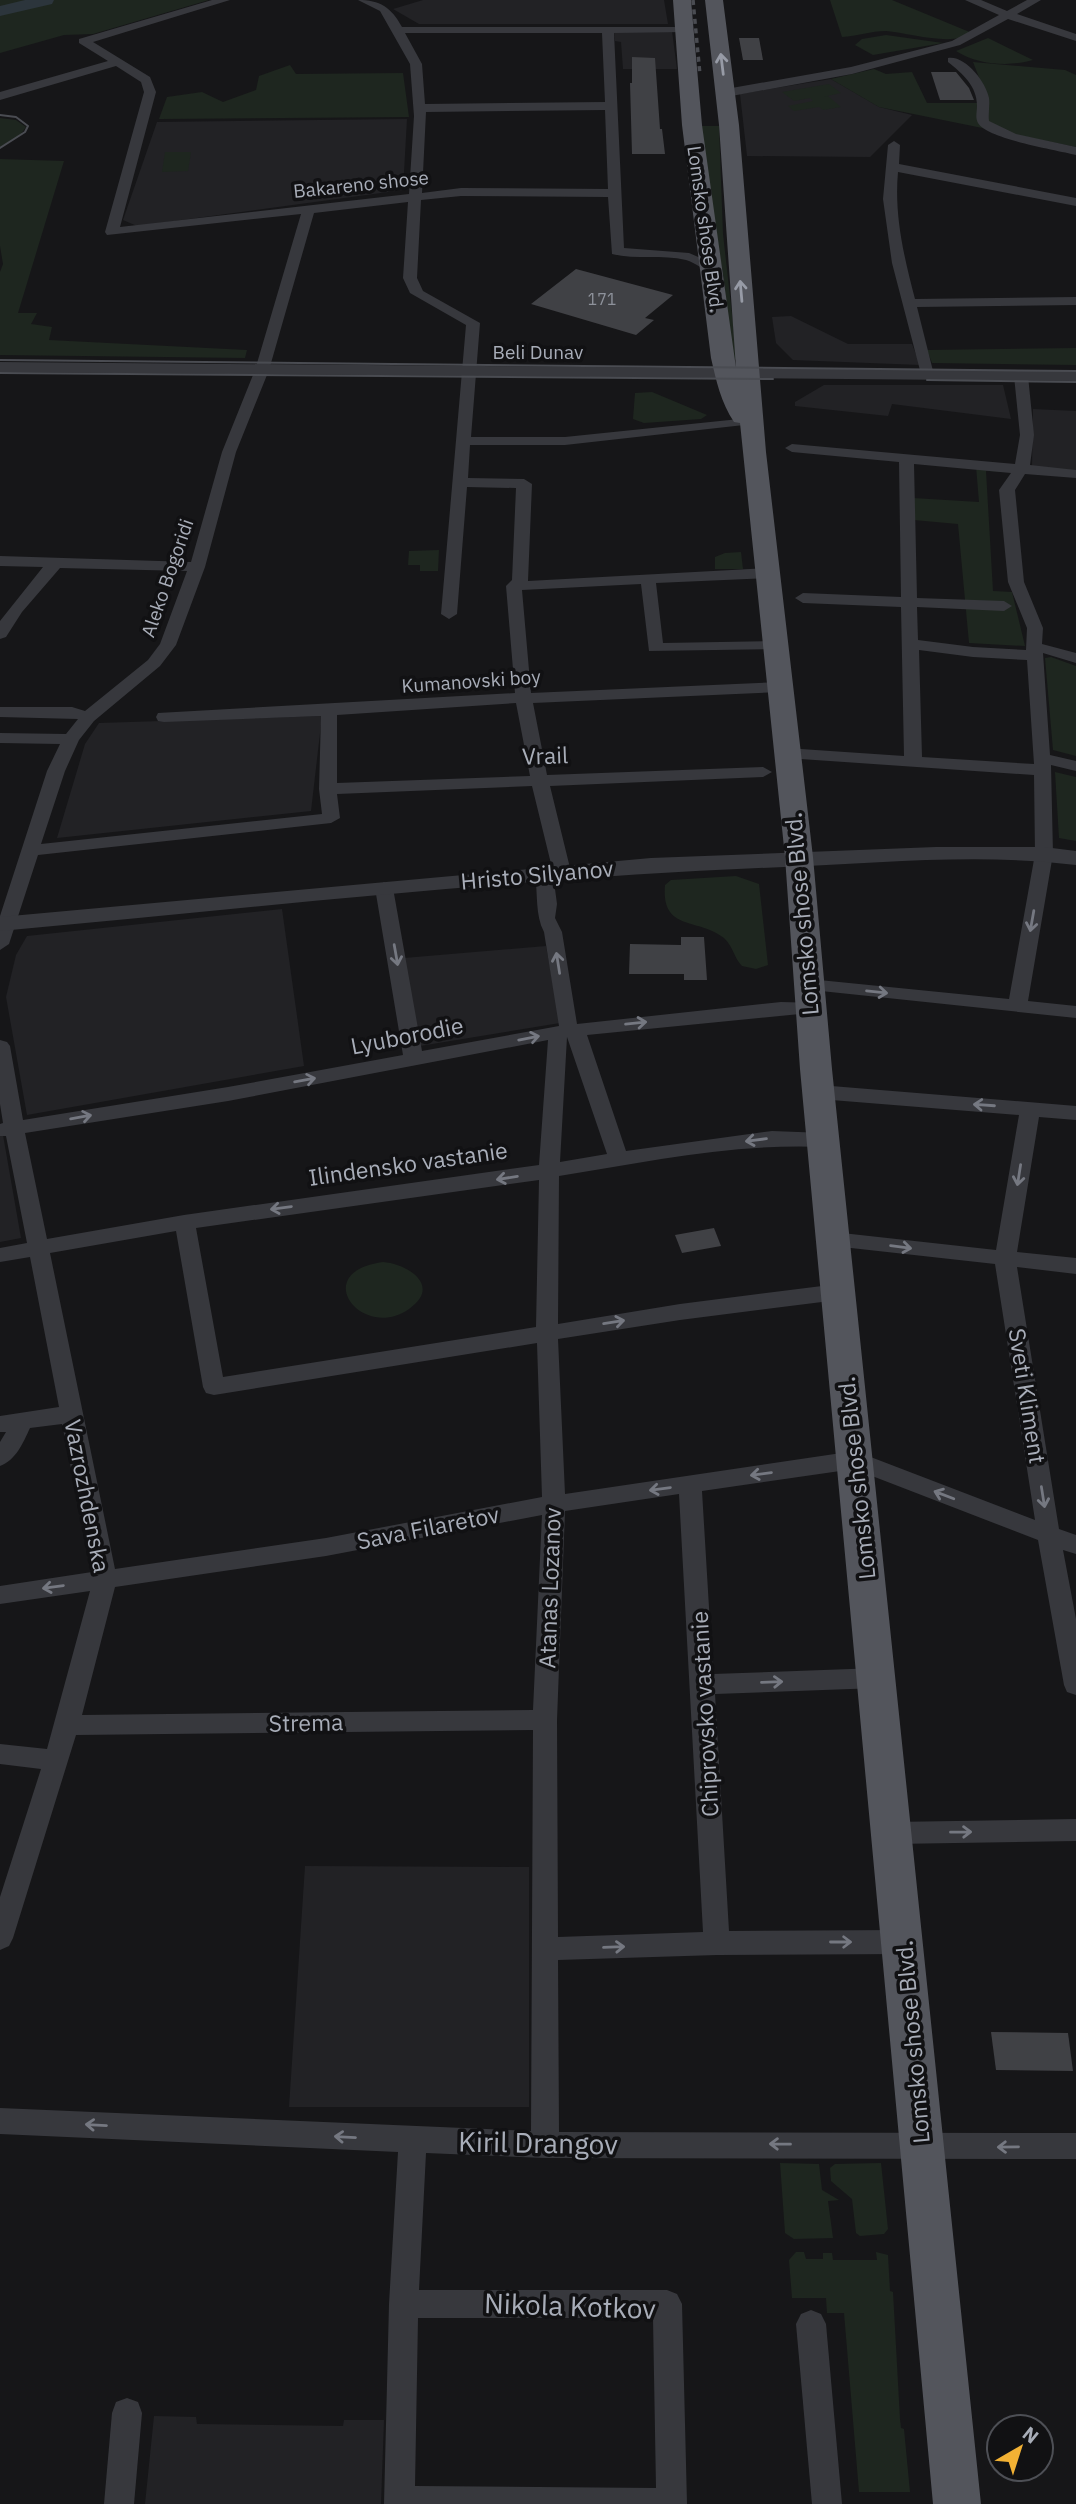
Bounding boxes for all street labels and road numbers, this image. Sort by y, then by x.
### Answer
street label: Lomsko shose Blvd. [682,144,730,314]
street label: Bakareno shose [292,165,430,203]
street label: Beli Dunav [493,340,583,364]
street label: Aleko Bogoridi [136,516,198,640]
street label: Kumanovski boy [401,664,542,698]
street label: Vrail [521,739,569,771]
street label: Lomsko shose Blvd. [777,811,825,1017]
street label: Hristo Silyanov [459,852,615,896]
street label: Lyuborodie [348,1009,466,1061]
street label: Ilindensko vastanie [306,1134,509,1192]
street label: Sveti Kliment [1002,1326,1054,1466]
street label: Lomsko shose Blvd. [830,1375,882,1581]
street label: Vazrozhdenska [58,1417,118,1575]
street label: Sava Filaretov [354,1499,502,1556]
street label: Atanas Lozanov [531,1507,567,1669]
street label: Chiprovsko vastanie [684,1610,724,1818]
street label: Strema [268,1706,344,1738]
street label: Lomsko shose Blvd. [888,1939,936,2145]
street label: Kiril Drangov [458,2123,618,2162]
street label: Nikola Kotkov [483,2284,657,2327]

